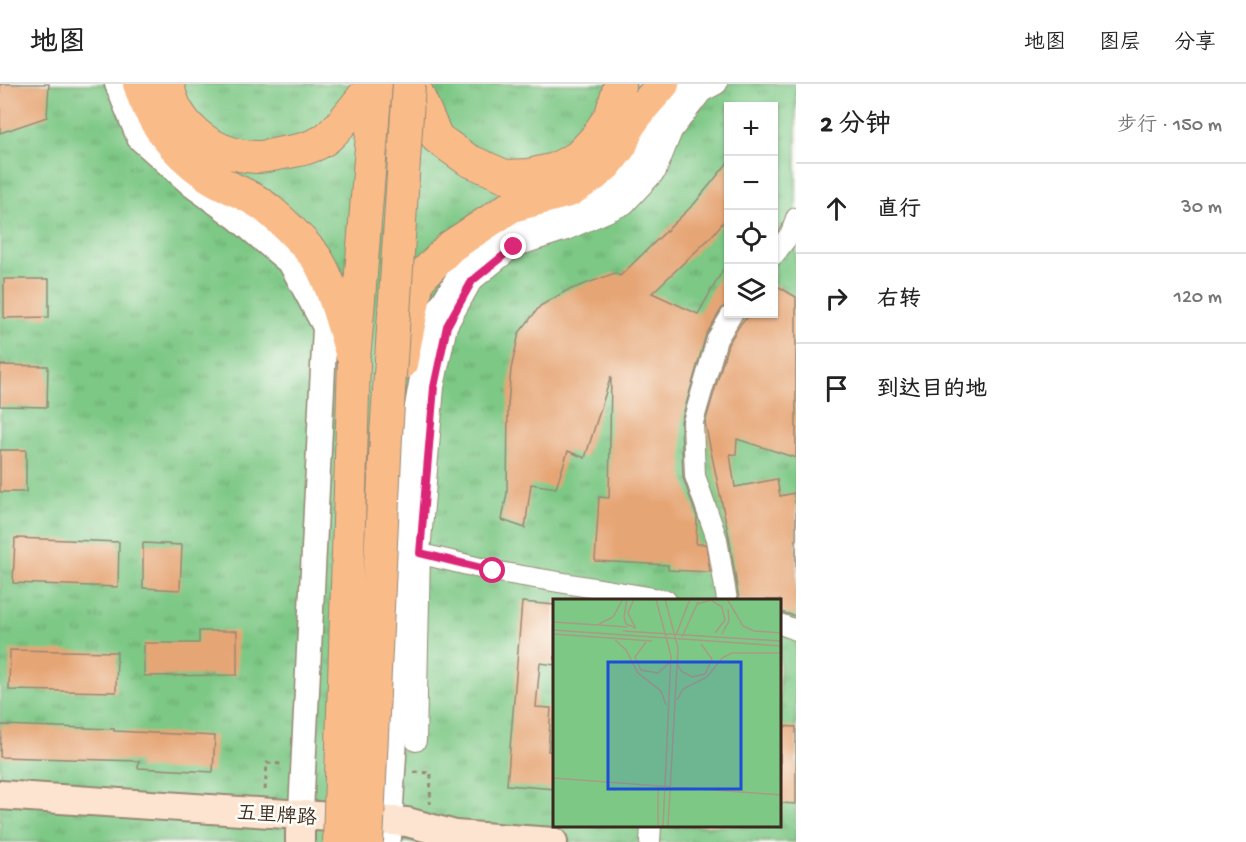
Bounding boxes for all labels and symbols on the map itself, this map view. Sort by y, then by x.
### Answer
route end [500,233,526,259]
route start [479,557,505,583]
inset map [553,599,781,827]
street label: 五里牌路 [236,801,319,832]

